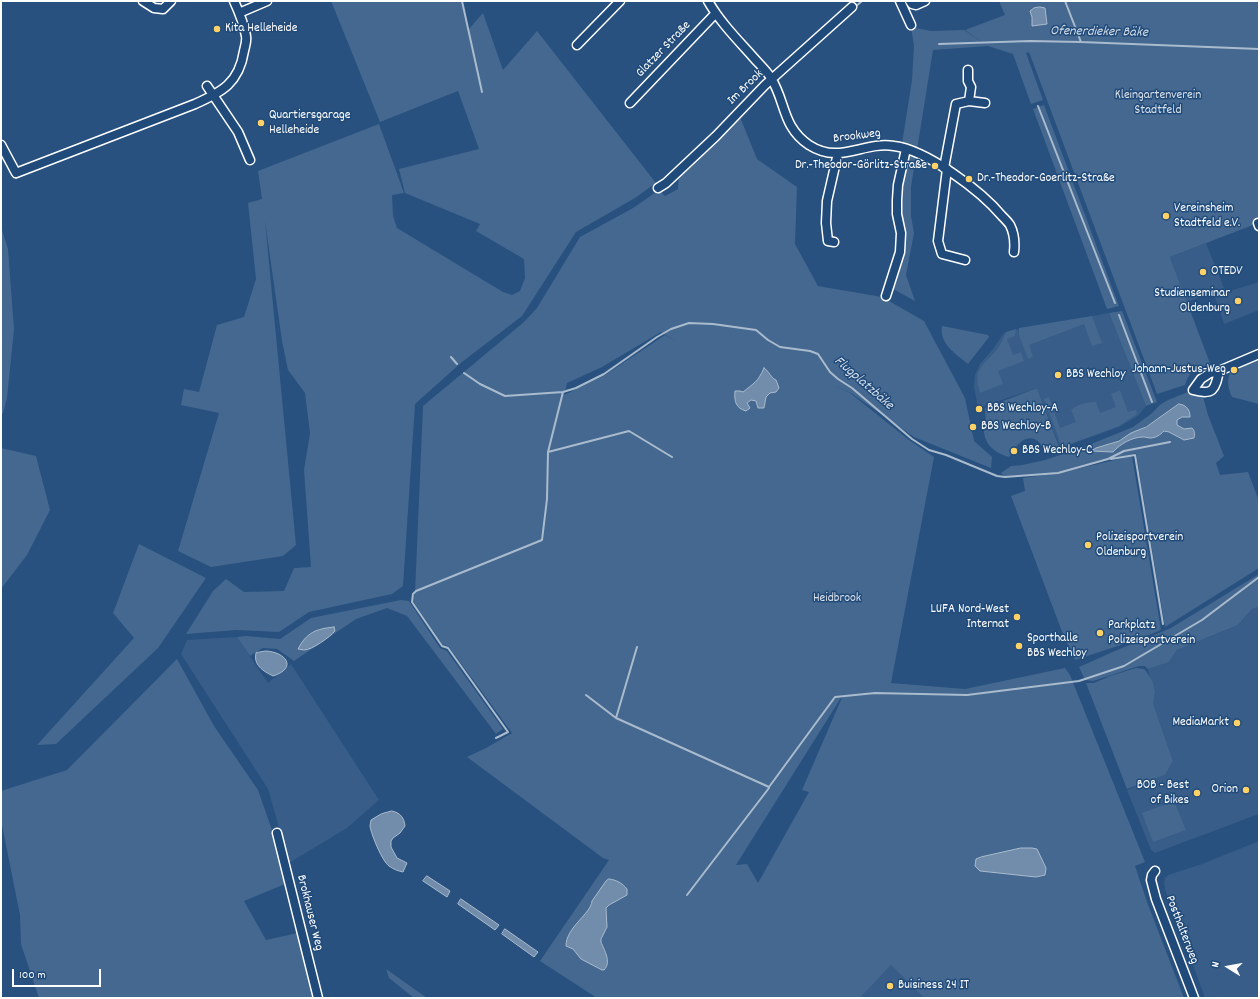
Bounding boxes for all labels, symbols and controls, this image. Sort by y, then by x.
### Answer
street label: Glatzer Straße [633,19,695,81]
place label: Kita Helleheide [225,21,297,37]
marker: Kita Helleheide [212,24,222,34]
water label: Ofenerdieker Bäke [1050,24,1148,42]
street label: Im Brook [725,67,767,109]
park label: Kleingartenverein Stadtfeld [1115,88,1201,119]
place label: Quartiersgarage Helleheide [269,108,350,139]
marker: Quartiersgarage Helleheide [256,118,266,128]
street label: Brookweg [832,126,882,148]
place label: Dr.-Theodor-Görlitz-Straße [795,158,927,174]
marker: Dr.-Theodor-Görlitz-Straße [930,161,940,171]
place label: Dr.-Theodor-Goerlitz-Straße [977,171,1115,187]
marker: Dr.-Theodor-Goerlitz-Straße [964,174,974,184]
place label: Vereinsheim Stadtfeld e.V. [1174,201,1240,232]
marker: Vereinsheim Stadtfeld e.V. [1161,211,1171,221]
place label: OTEDV [1211,264,1243,280]
marker: OTEDV [1198,267,1208,277]
place label: Studienseminar Oldenburg [1154,286,1230,317]
marker: Studienseminar Oldenburg [1233,296,1243,306]
water label: Flugplatzbäke [830,354,896,414]
place label: Johann-Justus-Weg [1132,362,1226,378]
marker: Johann-Justus-Weg [1229,365,1239,375]
place label: BBS Wechloy [1066,367,1126,383]
marker: BBS Wechloy [1053,370,1063,380]
place label: BBS Wechloy-A [987,401,1058,417]
marker: BBS Wechloy-A [974,404,984,414]
place label: BBS Wechloy-B [981,419,1051,435]
marker: BBS Wechloy-B [968,422,978,432]
place label: BBS Wechloy-C [1022,443,1092,459]
marker: BBS Wechloy-C [1009,446,1019,456]
place label: Polizeisportverein Oldenburg [1096,530,1183,561]
marker: Polizeisportverein Oldenburg [1083,540,1093,550]
park label: Heidbrook [813,591,861,607]
place label: LUFA Nord-West Internat [931,602,1009,633]
marker: LUFA Nord-West Internat [1012,612,1022,622]
place label: Parkplatz Polizeisportverein [1108,618,1195,649]
marker: Parkplatz Polizeisportverein [1095,628,1105,638]
place label: Sporthalle BBS Wechloy [1027,631,1087,662]
marker: Sporthalle BBS Wechloy [1014,641,1024,651]
place label: MediaMarkt [1172,715,1229,731]
marker: MediaMarkt [1232,718,1242,728]
place label: BOB - Best of Bikes [1137,778,1189,809]
place label: Orion [1212,782,1238,798]
marker: Orion [1241,785,1251,795]
marker: BOB - Best of Bikes [1192,788,1202,798]
street label: Brokhauser Weg [292,873,326,953]
street label: Posthalterweg [1161,893,1201,967]
north arrow [1208,947,1248,987]
scale bar [14,961,103,987]
text: N [1208,961,1225,969]
text: 100 m [19,967,46,984]
place label: Buisiness 24 IT [898,978,969,994]
marker: Buisiness 24 IT [885,981,895,991]

